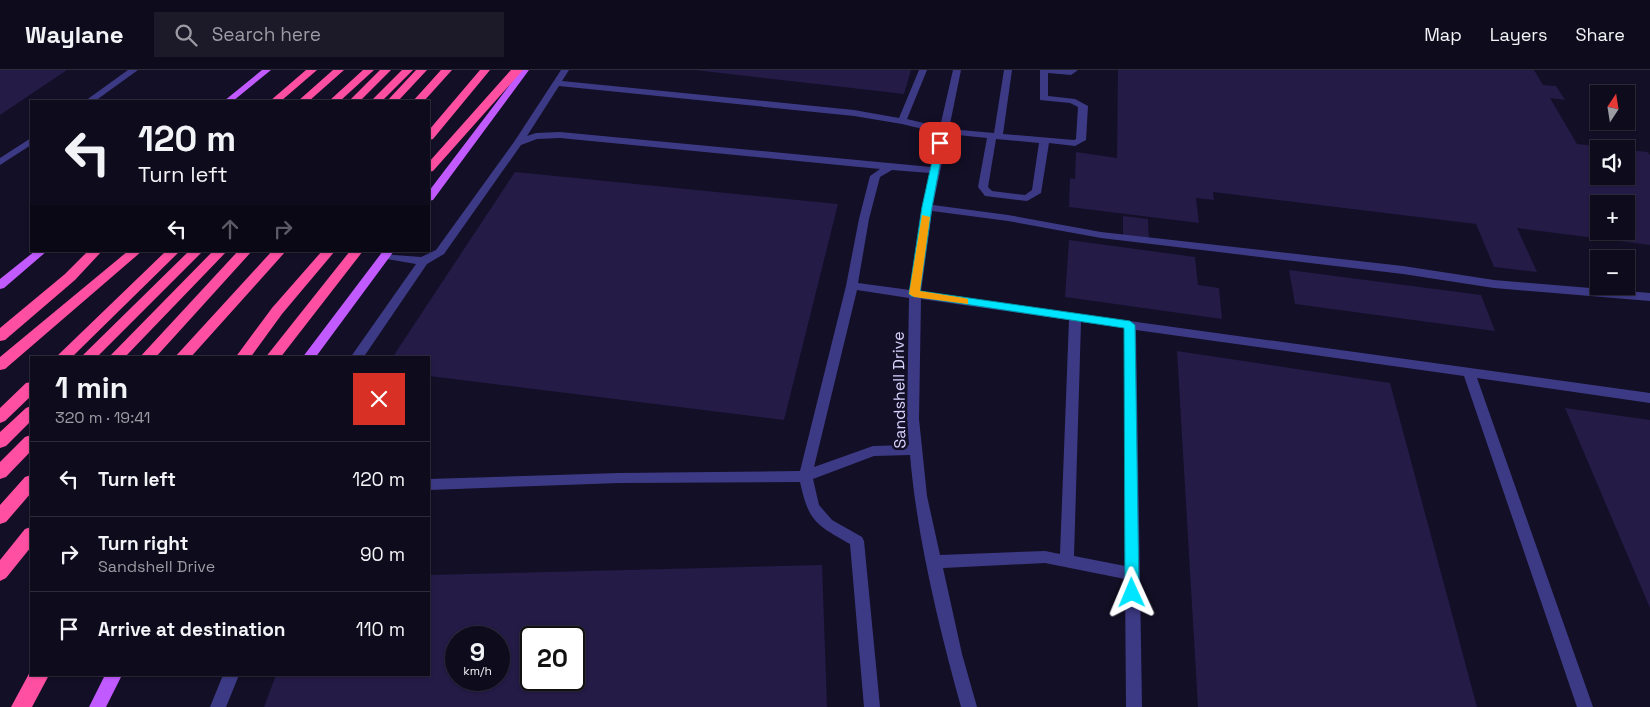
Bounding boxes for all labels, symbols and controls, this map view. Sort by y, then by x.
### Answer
search box [154,12,504,57]
text: Waylane [25,19,124,50]
icon: search [172,21,200,49]
text: Search here [212,22,321,47]
text: Map [1424,23,1462,46]
text: Layers [1490,23,1547,46]
text: Share [1575,23,1625,46]
north arrow [1590,85,1635,130]
map controls [1590,85,1635,295]
text: 120 m [138,117,236,161]
icon: left [55,120,120,185]
pin [919,122,961,164]
icon: arrive [926,129,954,157]
button: sound [1590,140,1635,185]
text: Turn left [138,160,228,188]
button: + [1590,195,1635,240]
icon: left [163,215,191,243]
icon: ahead [216,215,244,243]
icon: right [269,215,297,243]
button: − [1590,250,1635,295]
street label: Sandshell Drive [887,331,911,449]
text: 1 min [55,368,128,407]
button: close [353,373,405,425]
text: 320 m · 19:41 [55,407,150,428]
icon: left [55,465,83,493]
text: Turn left [98,467,176,492]
text: 120 m [352,467,405,492]
text: Turn right [98,531,188,556]
icon: right [55,540,83,568]
text: 90 m [360,542,405,567]
text: Sandshell Drive [98,556,215,577]
position arrow [1105,566,1157,618]
icon: arrive [55,615,83,643]
text: Arrive at destination [98,617,286,642]
text: 110 m [356,617,405,642]
speed limit sign: 20 [520,626,585,691]
text: 9 [470,636,485,668]
text: km/h [463,663,492,679]

